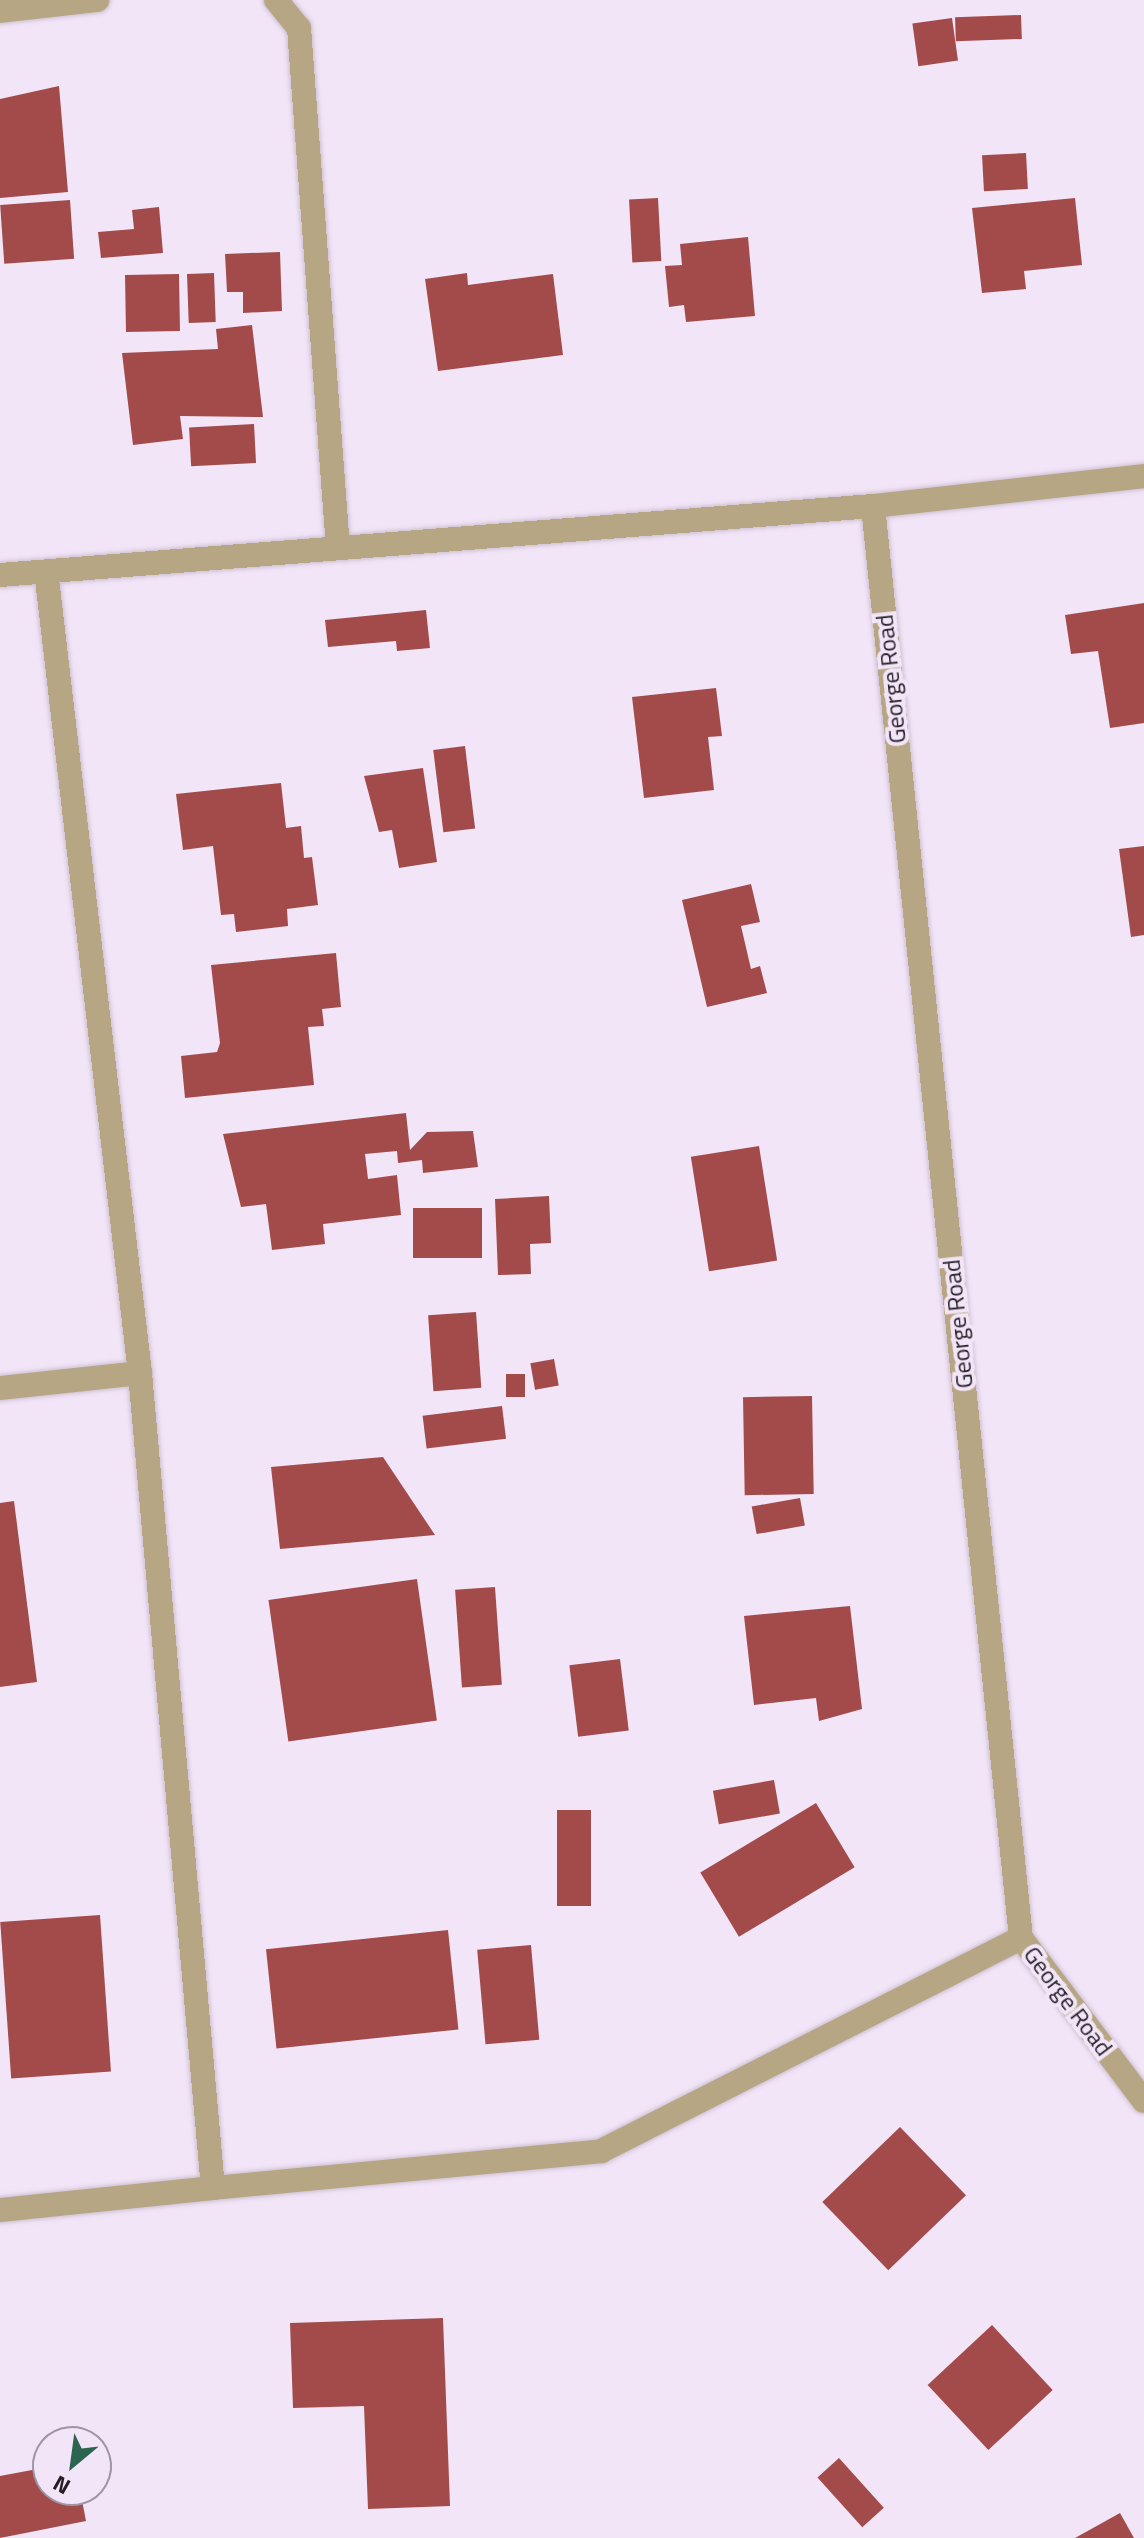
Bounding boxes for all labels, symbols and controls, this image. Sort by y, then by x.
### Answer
street label: George Road [870,613,912,745]
street label: George Road [937,1258,979,1390]
street label: George Road [1018,1941,1118,2061]
north arrow [32,2426,112,2506]
text: N [46,2467,76,2504]

